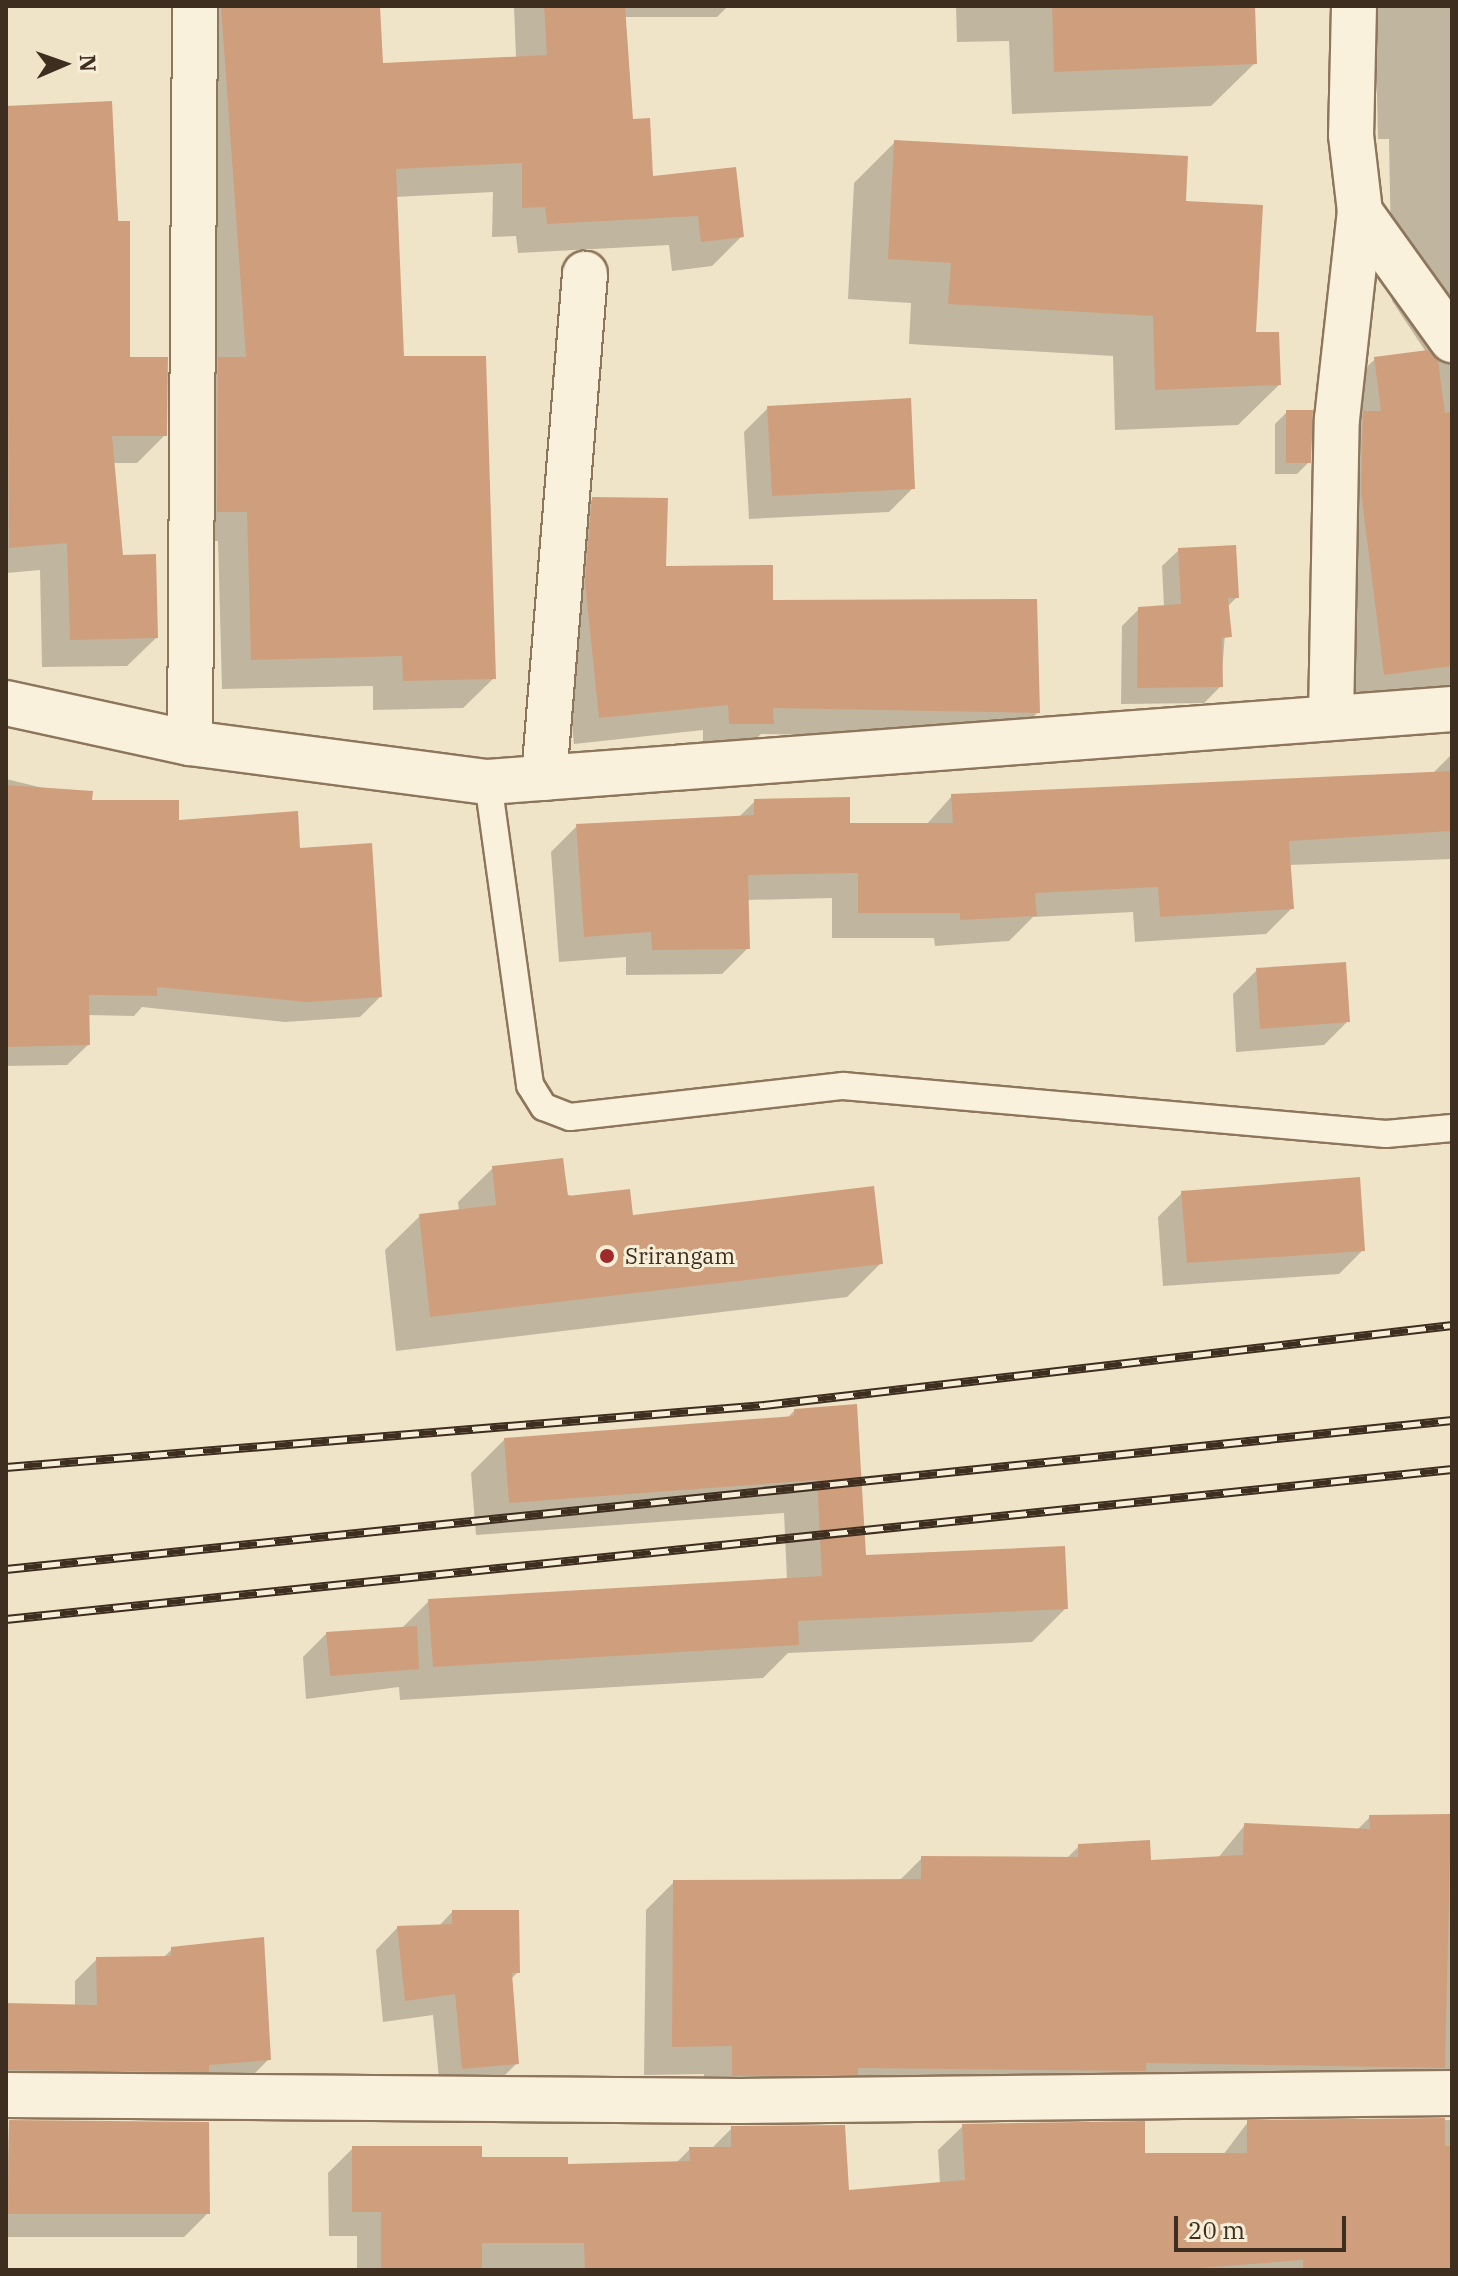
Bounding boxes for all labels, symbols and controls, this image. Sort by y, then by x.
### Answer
north arrow [24,24,104,104]
text: N [74,54,103,72]
place label: Srirangam [625,1243,735,1269]
marker: Srirangam [596,1245,618,1267]
scale bar [1178,2200,1350,2250]
text: 20 m [1188,2214,1245,2246]

